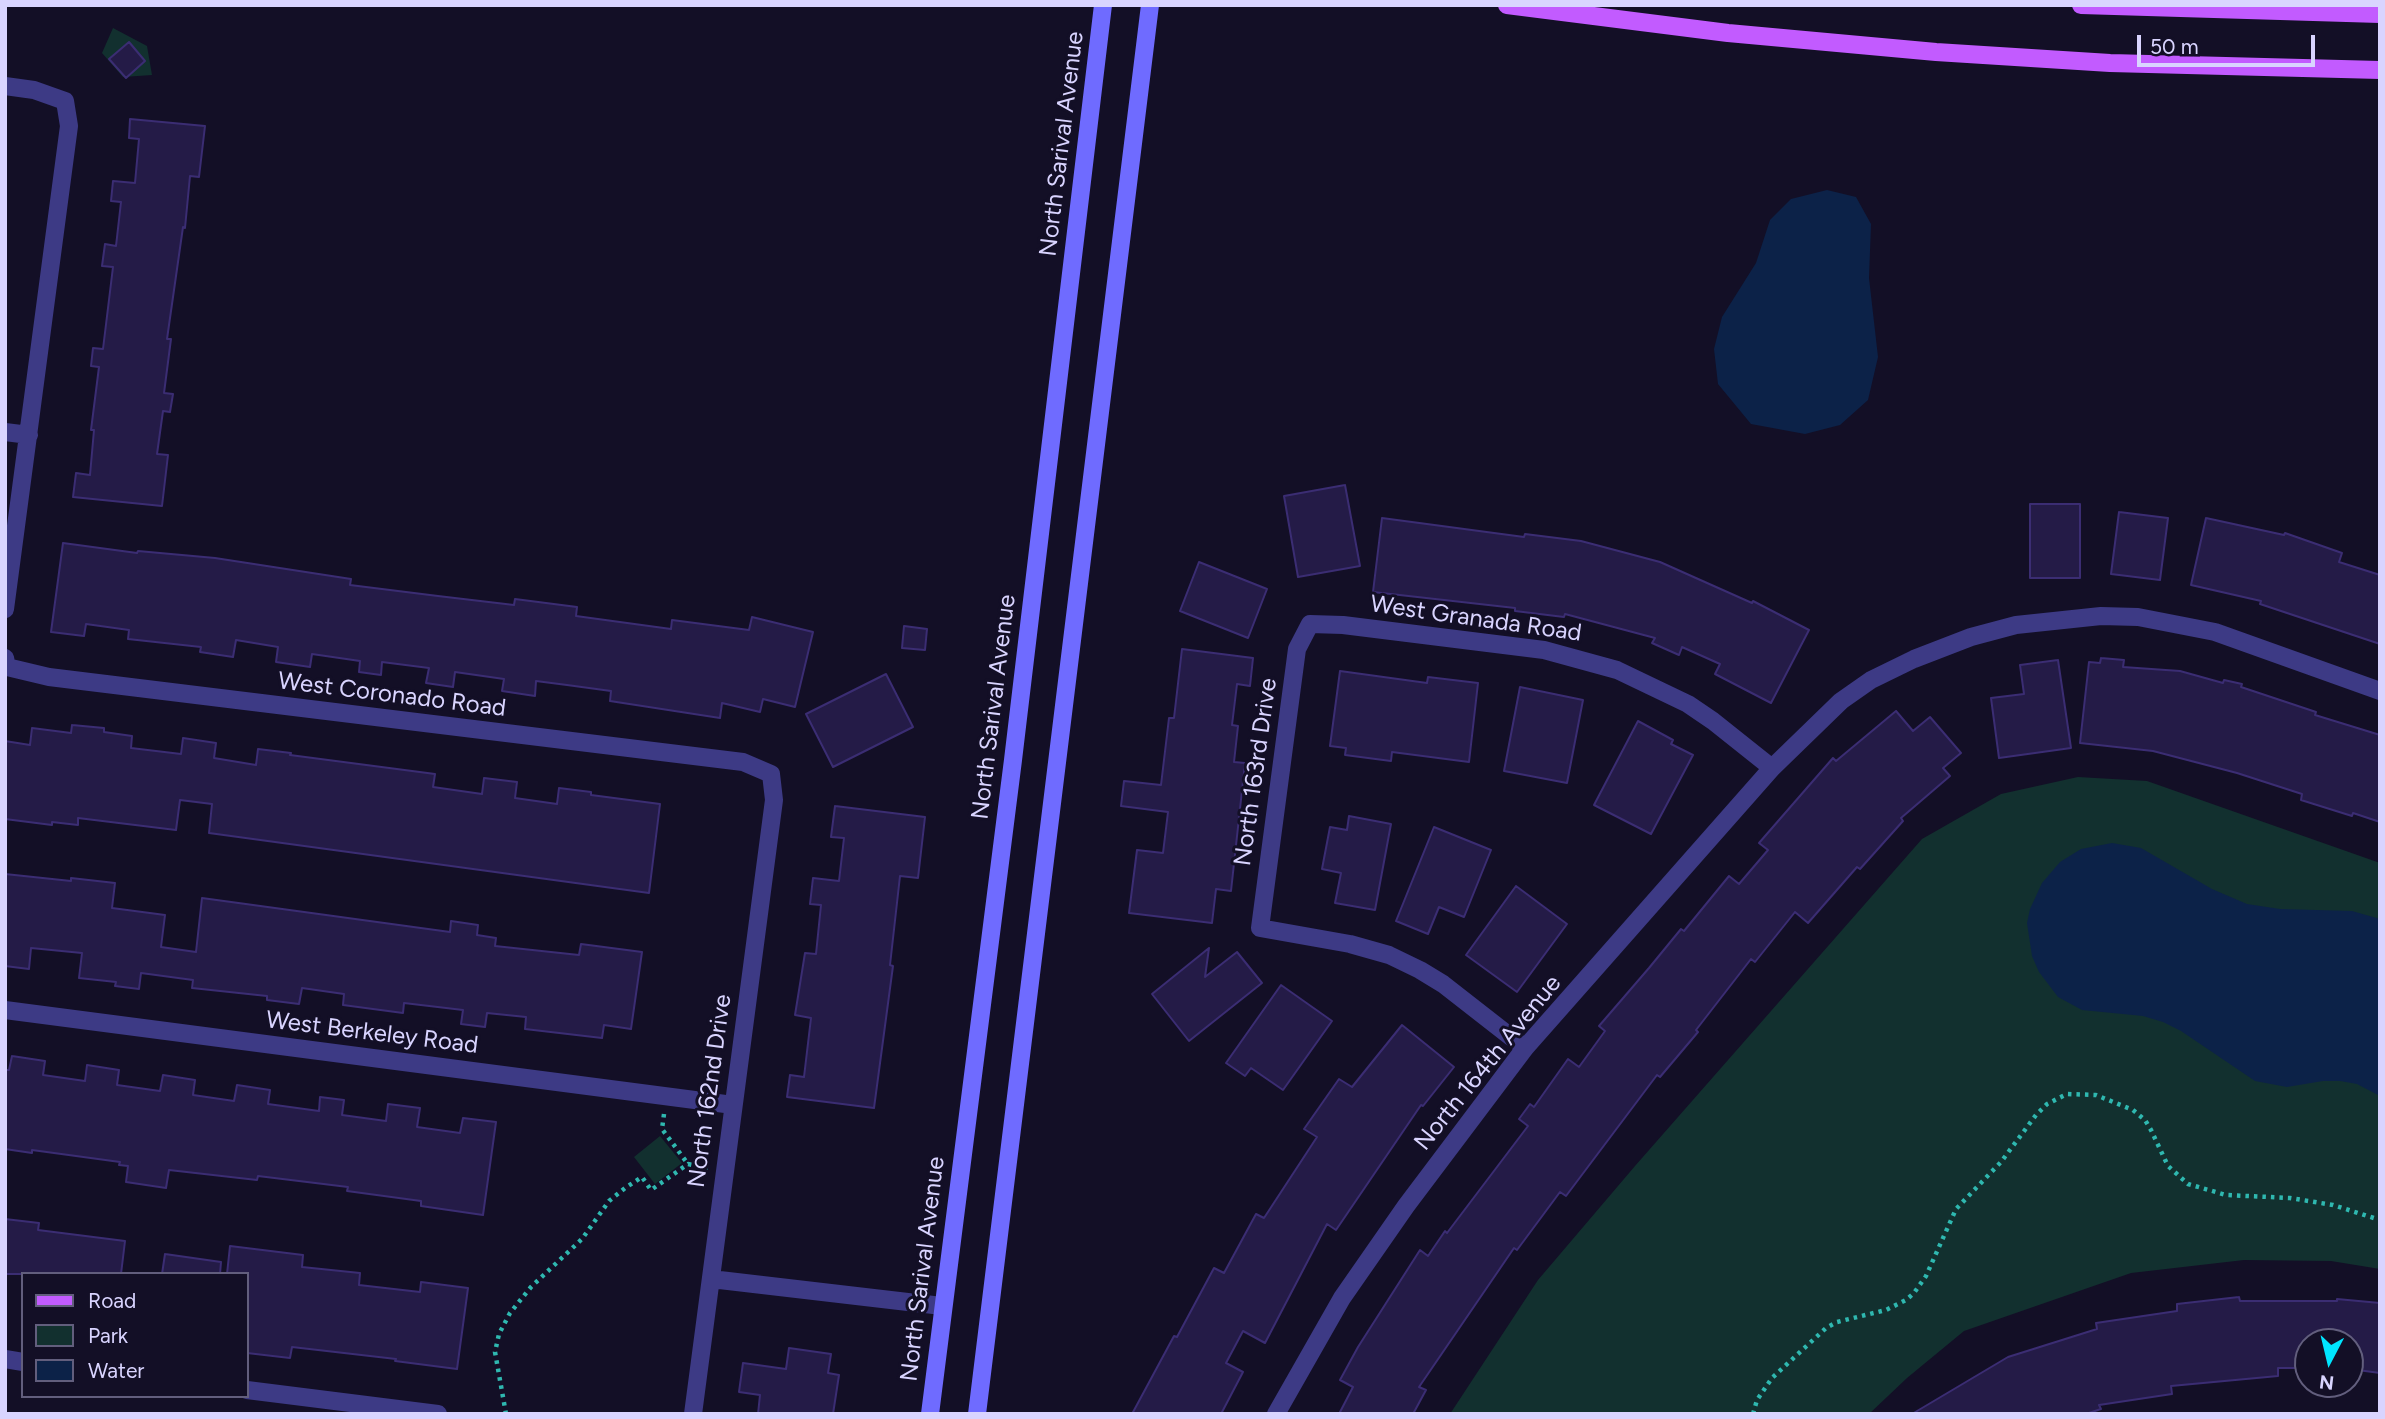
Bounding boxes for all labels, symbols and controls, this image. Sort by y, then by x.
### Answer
scale bar [2140,21,2318,65]
street label: North Sarival Avenue [1034,30,1090,258]
text: 50 m [2150,34,2199,59]
street label: West Granada Road [1369,590,1583,648]
street label: North Sarival Avenue [966,593,1022,821]
street label: West Coronado Road [276,667,508,723]
street label: North 163rd Drive [1229,676,1283,868]
street label: North 164th Avenue [1409,970,1567,1156]
street label: North 162nd Drive [682,993,738,1189]
street label: West Berkeley Road [264,1006,480,1060]
street label: North Sarival Avenue [895,1155,951,1383]
legend [21,1272,248,1398]
text: Road [88,1288,136,1313]
text: Park [88,1323,128,1348]
north arrow [2294,1328,2364,1398]
text: Water [88,1358,144,1383]
text: N [2318,1370,2335,1395]

